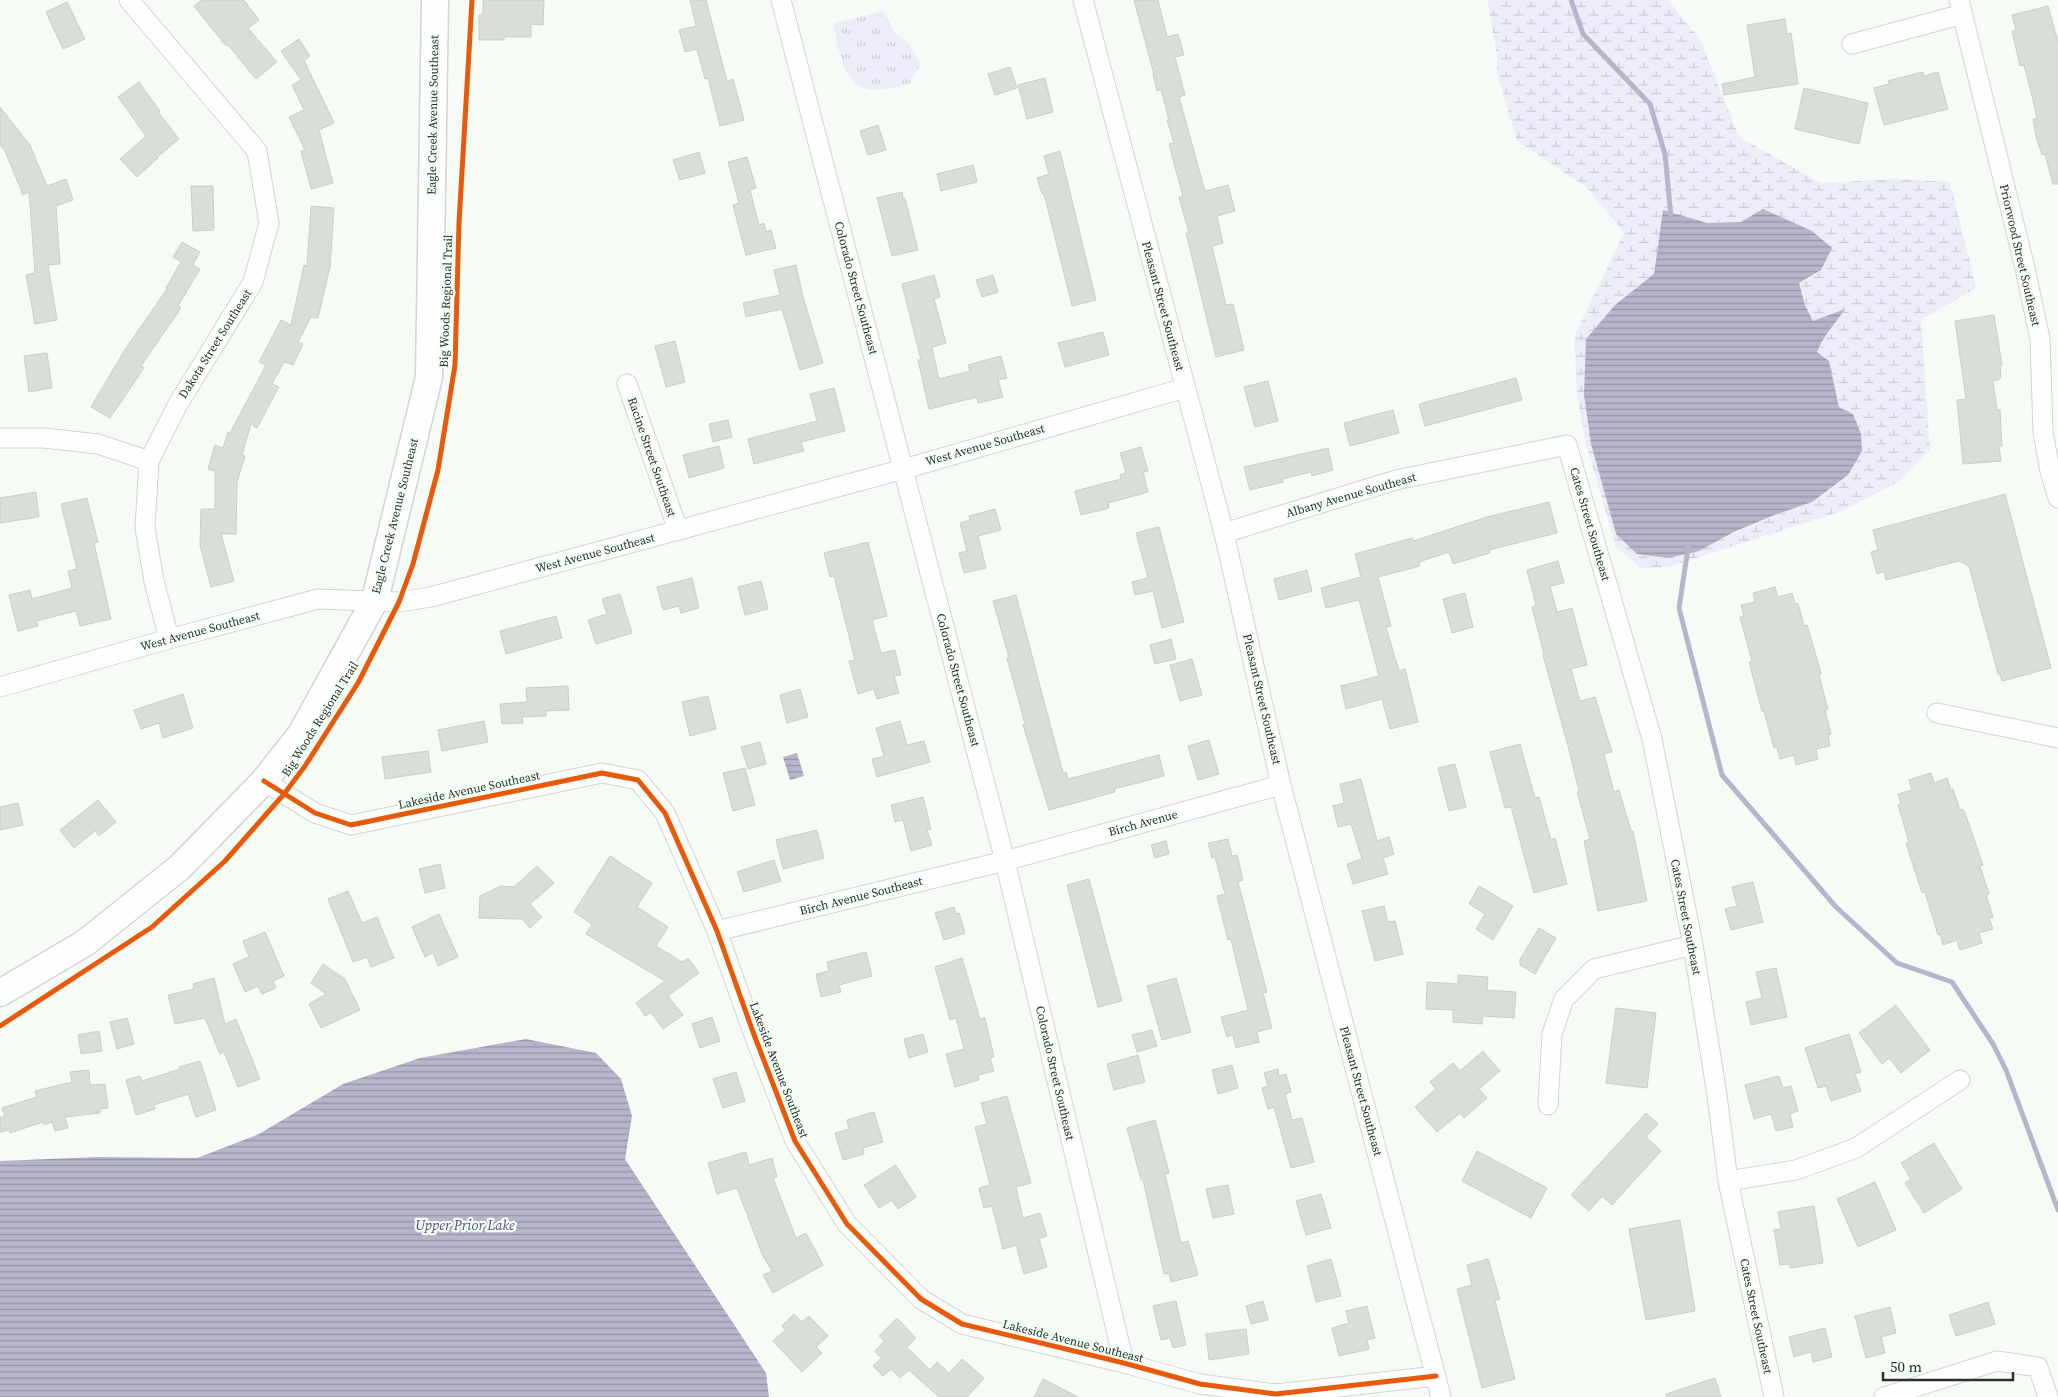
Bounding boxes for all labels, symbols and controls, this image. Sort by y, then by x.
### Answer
street label: Eagle Creek Avenue Southeast [424,35,442,195]
street label: Priorwood Street Southeast [1996,183,2044,327]
street label: Colorado Street Southeast [831,220,882,356]
street label: Big Woods Regional Trail [436,234,456,368]
street label: Pleasant Street Southeast [1138,239,1188,373]
street label: Dakota Street Southeast [175,286,255,402]
street label: Racine Street Southeast [624,395,680,519]
street label: West Avenue Southeast [924,420,1046,470]
street label: Eagle Creek Avenue Southeast [368,436,422,596]
street label: Cates Street Southeast [1566,465,1614,583]
street label: Albany Avenue Southeast [1284,469,1418,521]
street label: West Avenue Southeast [534,529,656,577]
street label: West Avenue Southeast [139,607,261,655]
street label: Colorado Street Southeast [933,612,984,748]
street label: Pleasant Street Southeast [1239,632,1285,766]
street label: Big Woods Regional Trail [278,658,362,780]
street label: Lakeside Avenue Southeast [397,767,541,813]
street label: Birch Avenue [1107,806,1179,840]
street label: Cates Street Southeast [1667,858,1705,976]
street label: Birch Avenue Southeast [798,873,924,919]
street label: Lakeside Avenue Southeast [746,1000,812,1140]
street label: Colorado Street Southeast [1032,1004,1078,1142]
street label: Pleasant Street Southeast [1336,1024,1386,1158]
water label: Upper Prior Lake [415,1215,515,1235]
street label: Cates Street Southeast [1736,1257,1776,1375]
street label: Lakeside Avenue Southeast [1001,1316,1145,1366]
scale bar [1883,1350,2013,1382]
text: 50 m [1890,1356,1922,1377]

